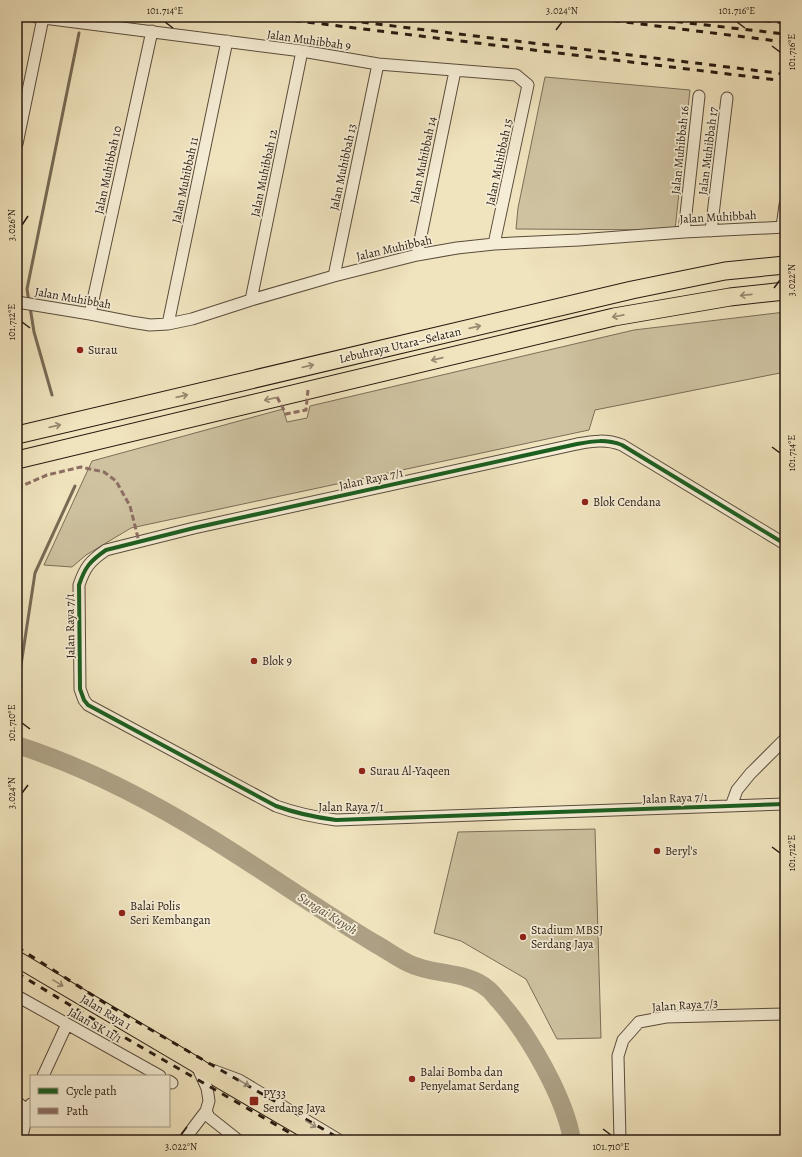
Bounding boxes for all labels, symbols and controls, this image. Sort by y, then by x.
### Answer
text: 101.714°E [147,4,183,17]
text: 3.024°N [546,4,578,17]
text: 101.716°E [719,4,755,17]
street label: Jalan Muhibbah 9 [266,26,352,54]
text: 101.716°E [785,34,798,70]
street label: Jalan Muhibbah 16 [667,104,693,195]
street label: Jalan Muhibbah 17 [695,105,721,196]
street label: Jalan Muhibbah 14 [406,114,440,205]
street label: Jalan Muhibbah 15 [482,117,516,207]
street label: Jalan Muhibbah 13 [326,122,360,212]
street label: Jalan Muhibbah 10 [91,124,125,216]
street label: Jalan Muhibbah 12 [247,127,281,218]
street label: Jalan Muhibbah 11 [168,135,202,225]
street label: Jalan Muhibbah [679,207,757,227]
text: 3.026°N [5,209,18,241]
street label: Jalan Muhibbah [355,231,434,264]
text: 3.022°N [785,264,798,296]
street label: Jalan Muhibbah [34,283,113,313]
one-way arrow [740,292,753,299]
text: 101.712°E [5,304,18,340]
one-way arrow [612,313,625,321]
one-way arrow [469,322,482,330]
street label: Lebuhraya Utara–Selatan [337,323,463,367]
place label: Surau [88,342,118,358]
marker: Surau [75,345,85,355]
one-way arrow [431,356,444,364]
one-way arrow [301,362,314,370]
one-way arrow [175,392,188,399]
one-way arrow [263,396,276,404]
one-way arrow [48,421,61,429]
text: 101.714°E [785,435,798,471]
street label: Jalan Raya 7/1 [337,464,405,494]
place label: Blok Cendana [593,494,661,510]
marker: Blok Cendana [580,497,590,507]
street label: Jalan Raya 7/1 [61,593,79,659]
place label: Blok 9 [262,653,292,669]
marker: Blok 9 [249,656,259,666]
text: 101.710°E [5,704,18,742]
place label: Surau Al-Yaqeen [370,763,451,779]
marker: Surau Al-Yaqeen [357,766,367,776]
text: 3.024°N [5,777,18,809]
street label: Jalan Raya 7/1 [642,789,708,807]
street label: Jalan Raya 7/1 [318,799,384,815]
text: 101.712°E [785,835,798,871]
place label: Beryl's [665,843,698,859]
marker: Beryl's [652,846,662,856]
water label: Sungai Kuyoh [295,888,361,939]
place label: Balai Polis Seri Kembangan [130,898,211,928]
marker: Balai Polis Seri Kembangan [117,908,127,918]
place label: Stadium MBSJ Serdang Jaya [531,922,603,952]
marker: Stadium MBSJ Serdang Jaya [518,932,528,942]
one-way arrow [52,979,63,987]
street label: Jalan Raya 1 [78,991,134,1033]
street label: Jalan Raya 7/3 [651,995,719,1015]
street label: Jalan SK 11/1 [65,1004,125,1046]
place label: Balai Bomba dan Penyelamat Serdang [420,1064,519,1094]
marker: Balai Bomba dan Penyelamat Serdang [407,1074,417,1084]
legend [30,1075,170,1127]
one-way arrow [238,1080,250,1088]
text: Cycle path [66,1083,117,1099]
place label: PY33 Serdang Jaya [263,1086,326,1116]
marker: PY33 Serdang Jaya [248,1095,260,1107]
text: Path [66,1103,89,1119]
one-way arrow [305,1120,317,1128]
text: 3.022°N [165,1140,197,1153]
text: 101.710°E [592,1140,630,1153]

